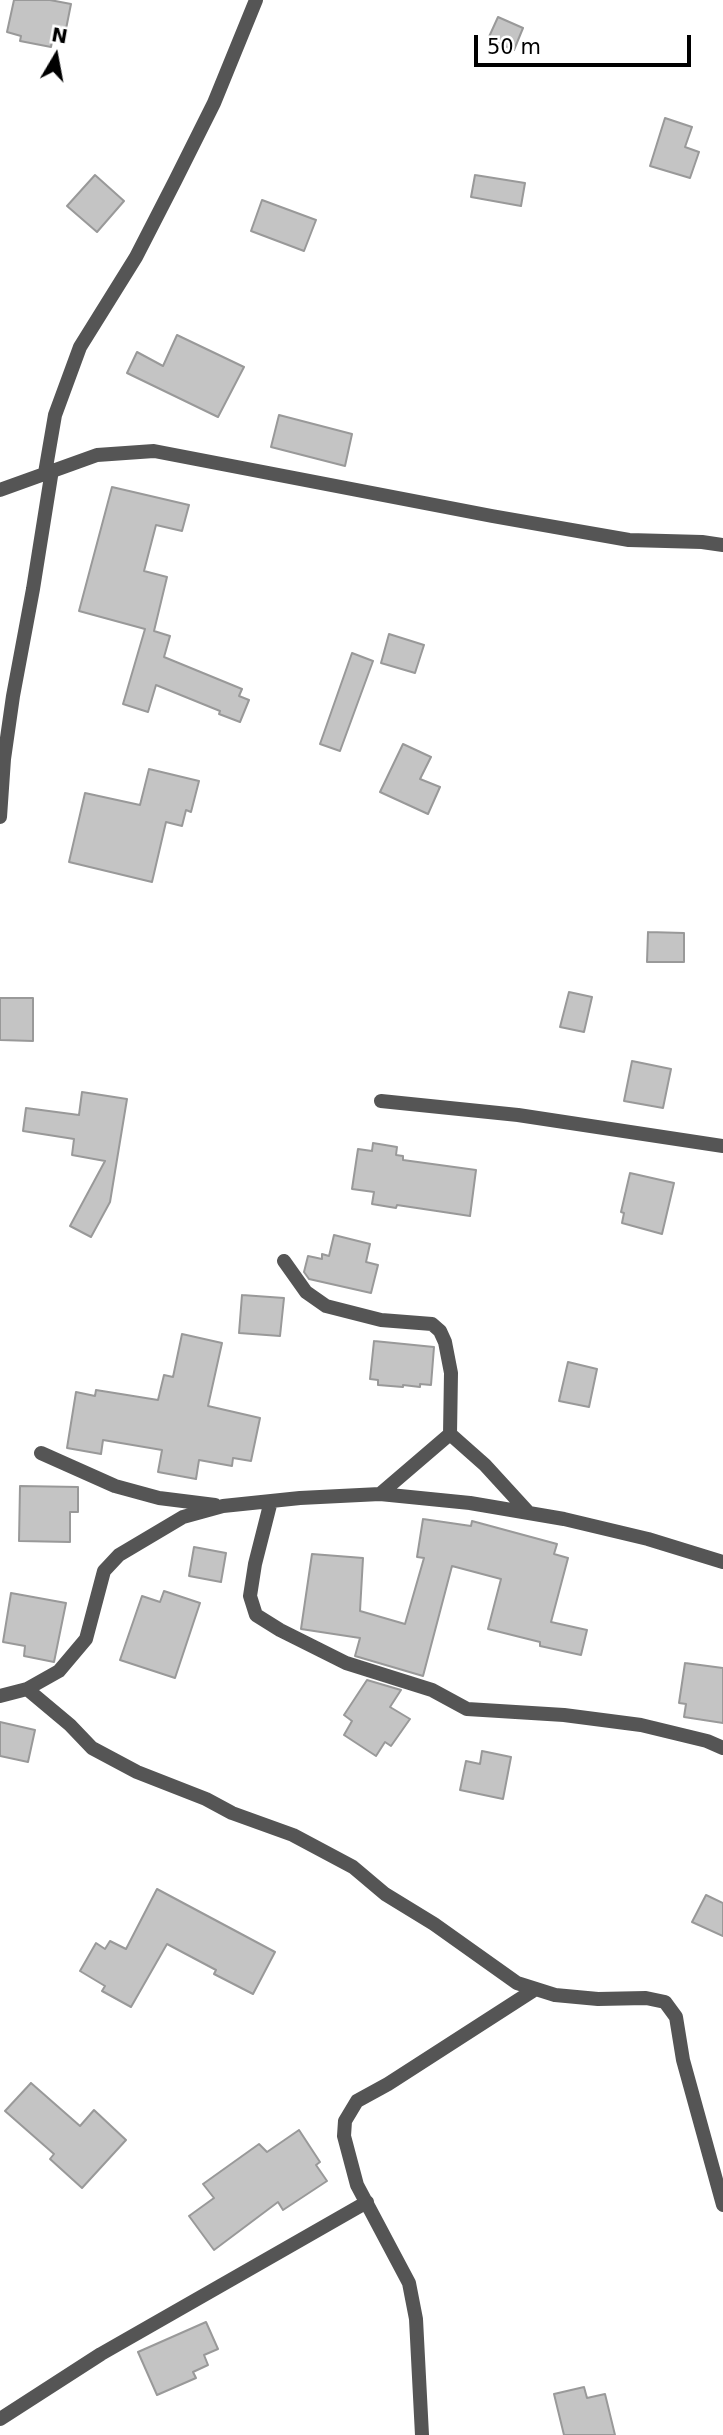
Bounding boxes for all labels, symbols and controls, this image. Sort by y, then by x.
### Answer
north arrow [21,21,91,91]
scale bar [478,21,695,65]
text: N [50,23,69,48]
text: 50 m [487,35,541,59]

